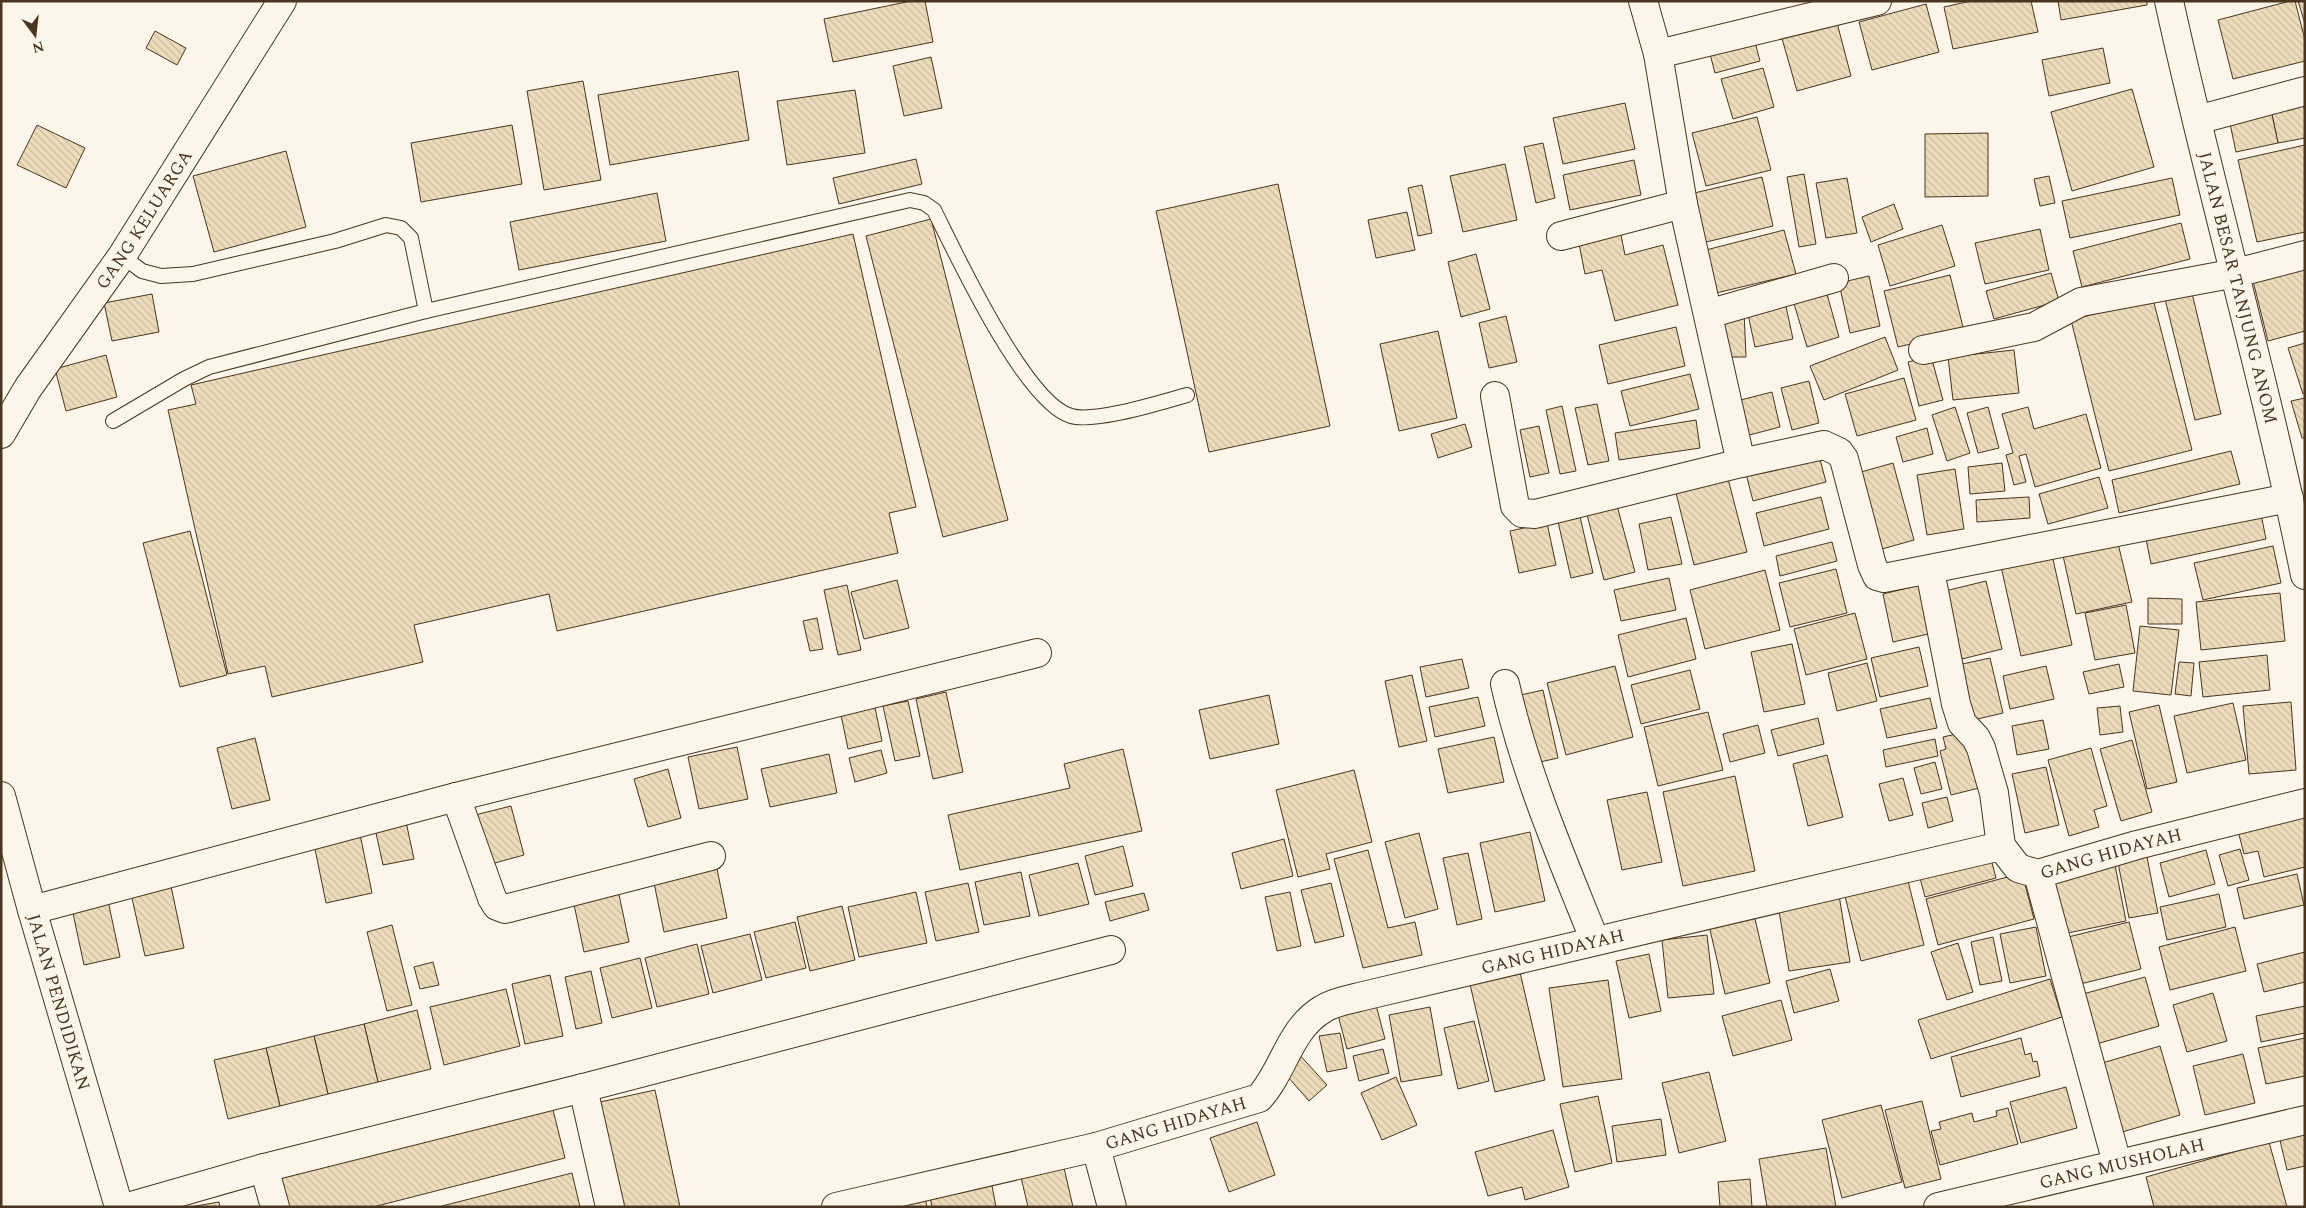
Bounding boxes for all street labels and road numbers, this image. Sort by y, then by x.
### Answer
street label: GANG KELUARGA [89,144,199,295]
street label: JALAN BESAR TANJUNG ANOM [2191,149,2285,427]
street label: GANG HIDAYAH [2037,821,2185,886]
street label: JALAN PENDIDIKAN [20,910,98,1094]
street label: GANG HIDAYAH [1478,922,1627,981]
street label: GANG HIDAYAH [1102,1089,1250,1157]
street label: GANG MUSHOLAH [2036,1131,2207,1196]

